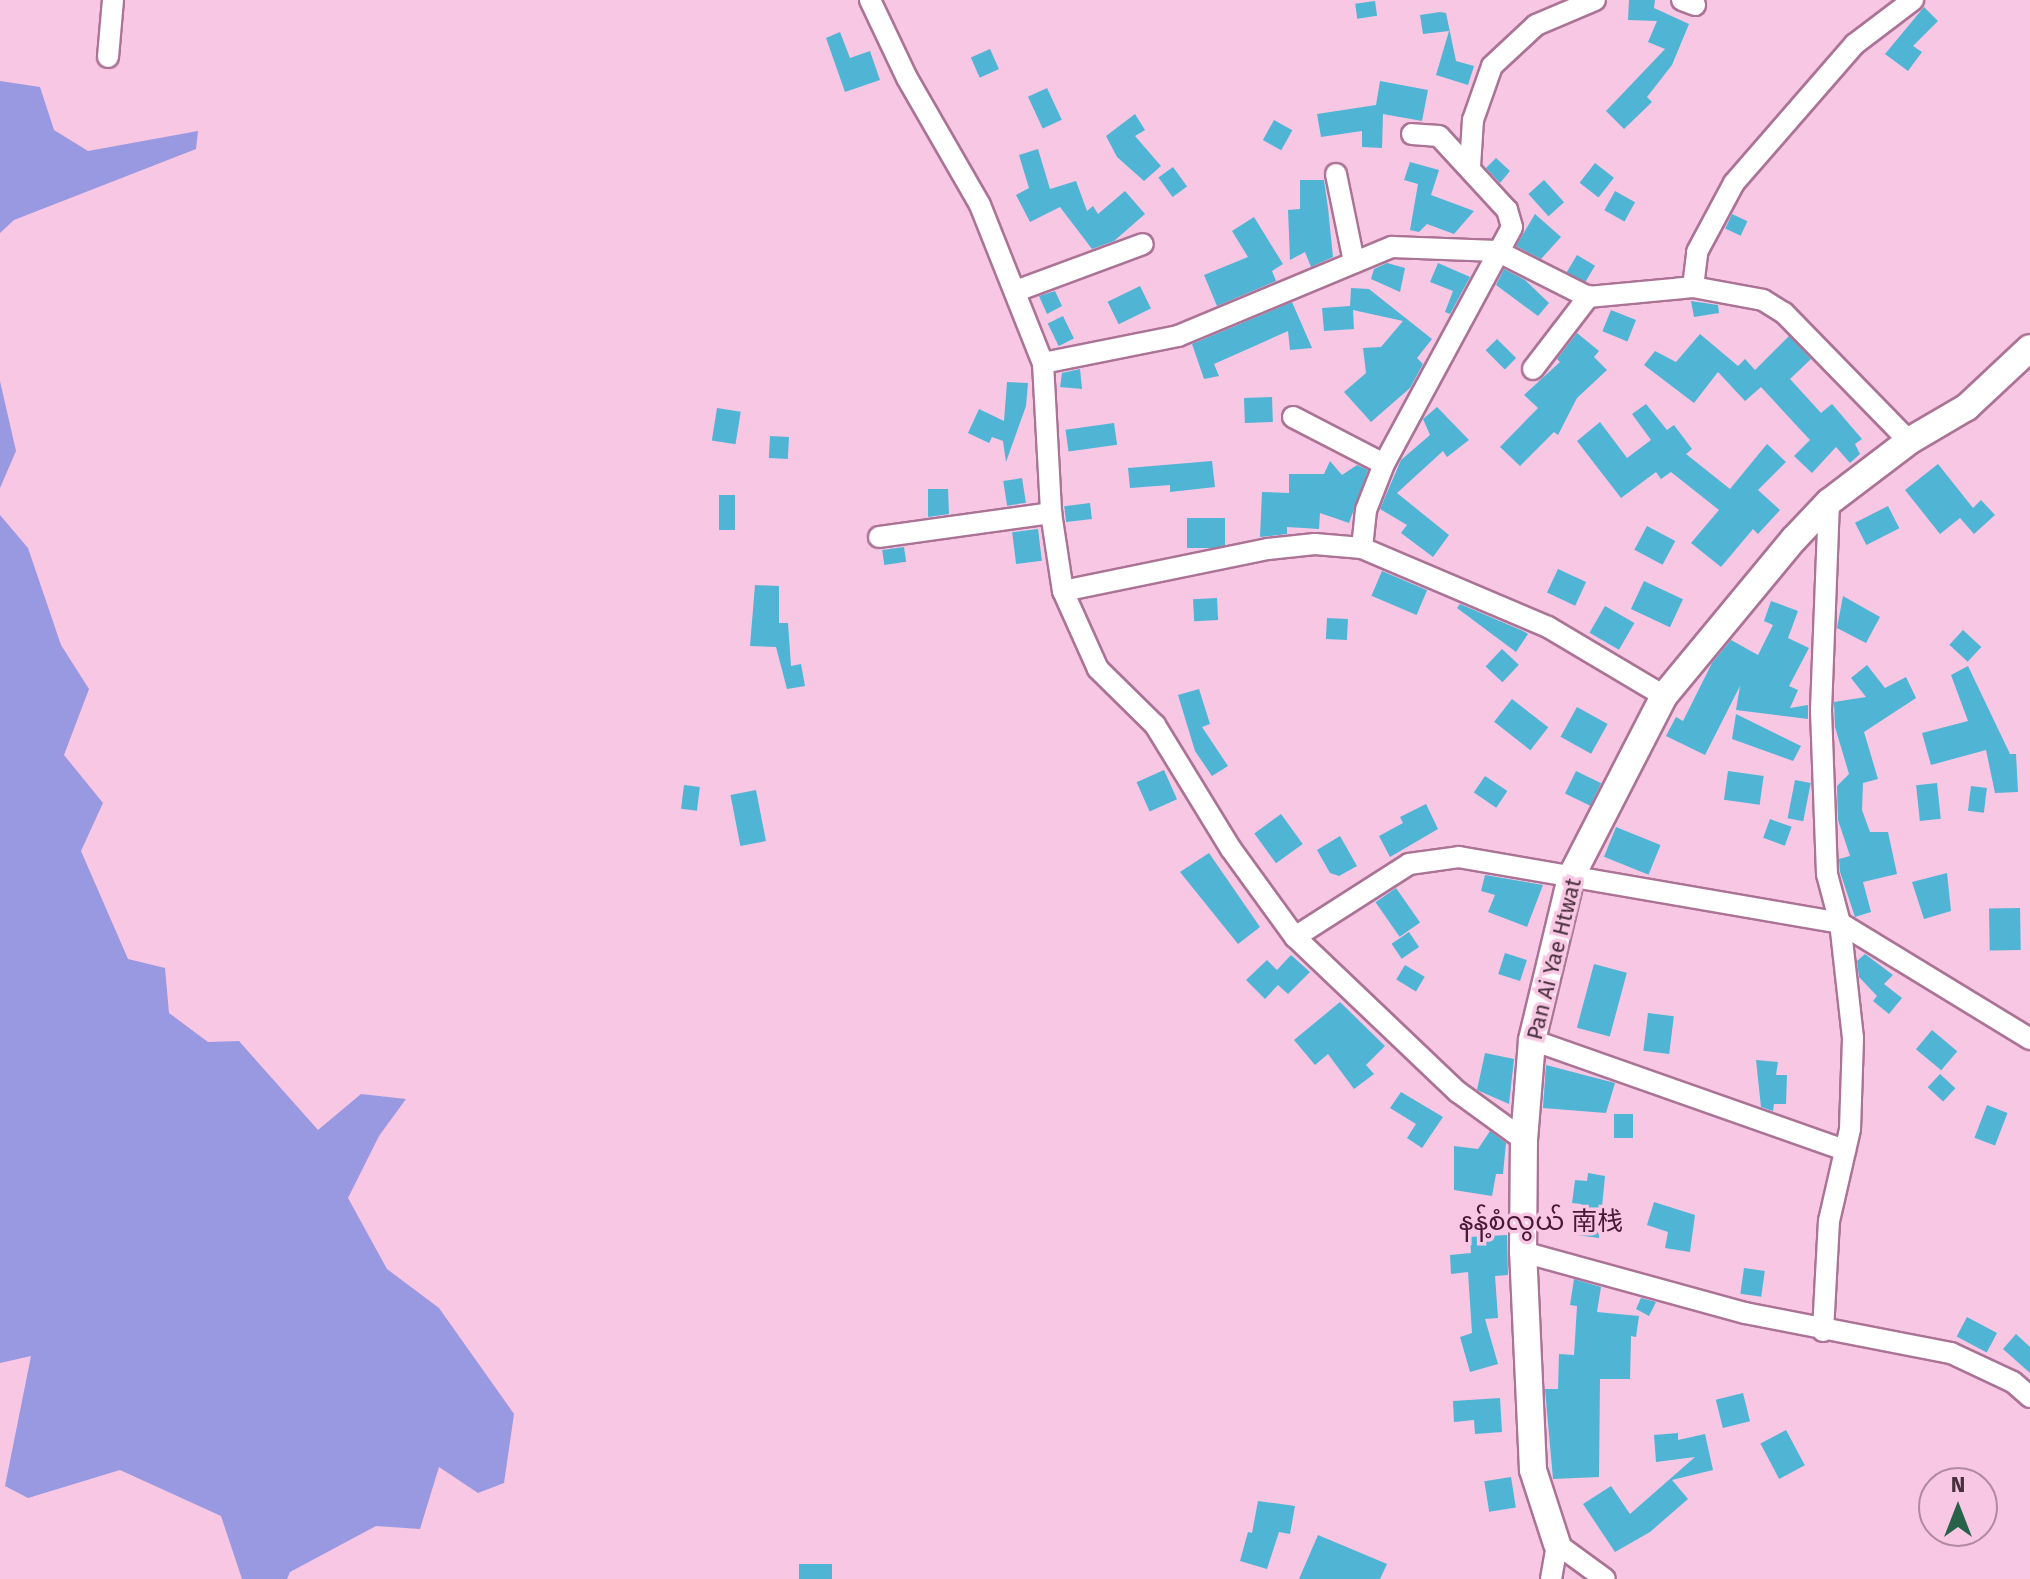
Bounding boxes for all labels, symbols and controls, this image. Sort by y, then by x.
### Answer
street label: Pan Ai Yae Htwat [1521,876,1587,1042]
district label: နန့်စံလွယ် 南栈 [1459,1206,1623,1238]
north arrow [1918,1467,1998,1547]
text: N [1951,1471,1965,1498]

